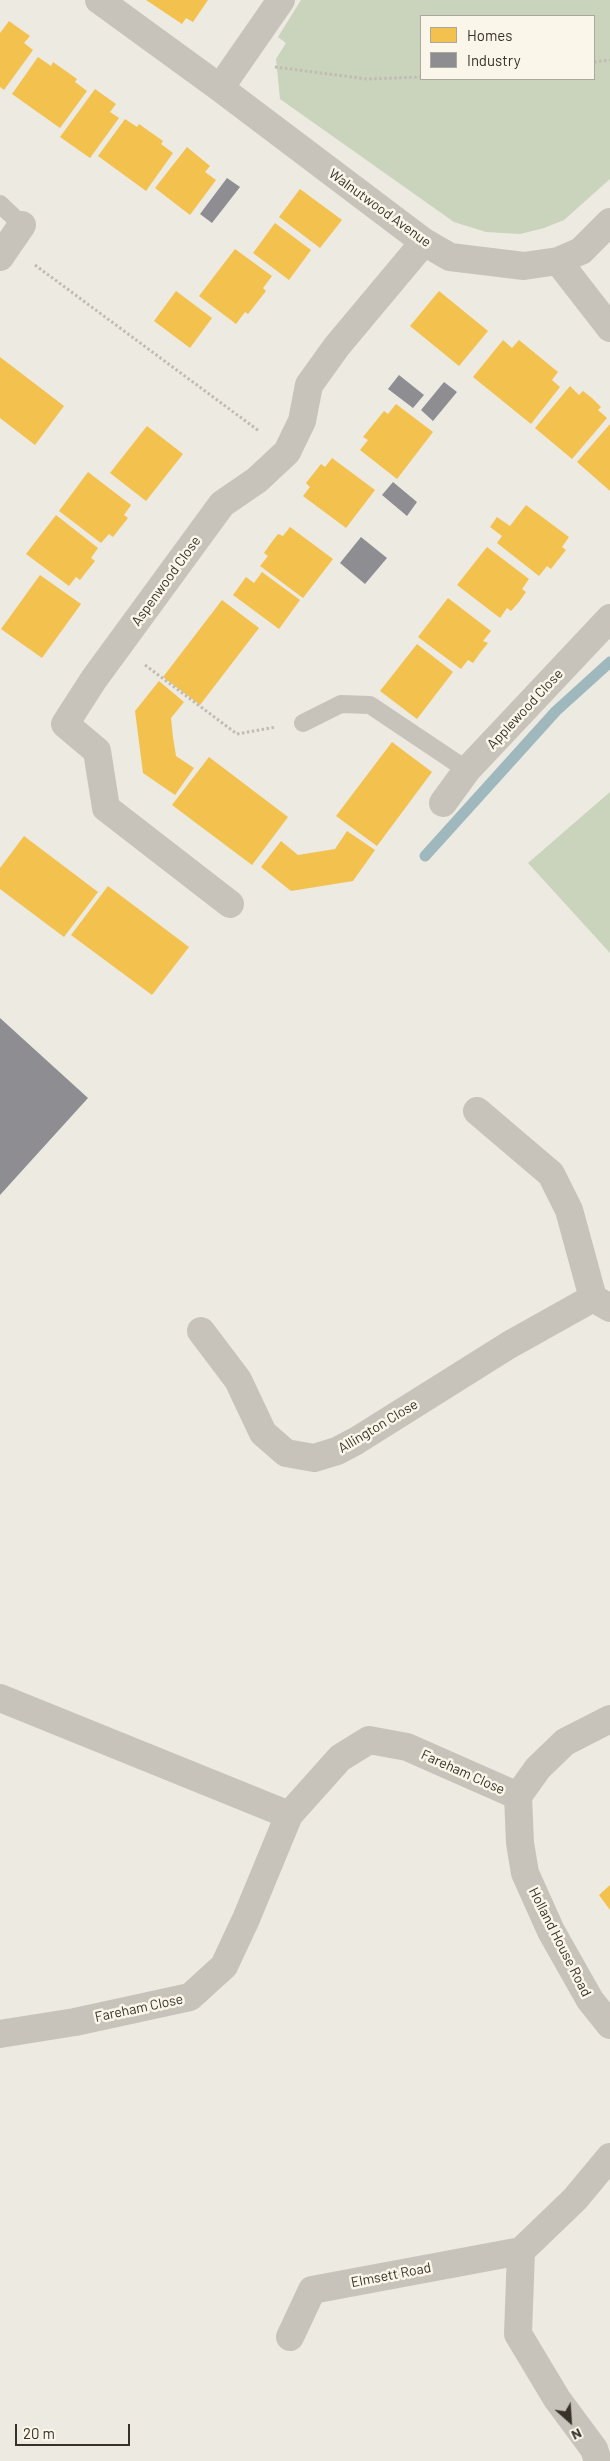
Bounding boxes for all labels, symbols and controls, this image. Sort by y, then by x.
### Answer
legend [420,15,595,80]
text: Homes [467,26,512,44]
text: Industry [467,51,521,69]
street label: Walnutwood Avenue [326,165,434,251]
street label: Aspenwood Close [128,533,204,629]
street label: Applewood Close [484,665,566,753]
street label: Allington Close [335,1396,421,1456]
street label: Fareham Close [419,1746,507,1798]
street label: Holland House Road [525,1884,595,2000]
street label: Fareham Close [93,1990,185,2026]
street label: Elmsett Road [349,2259,433,2291]
north arrow [545,2396,595,2446]
scale bar [18,2414,132,2446]
text: 20 m [23,2424,55,2442]
text: N [569,2425,585,2445]

